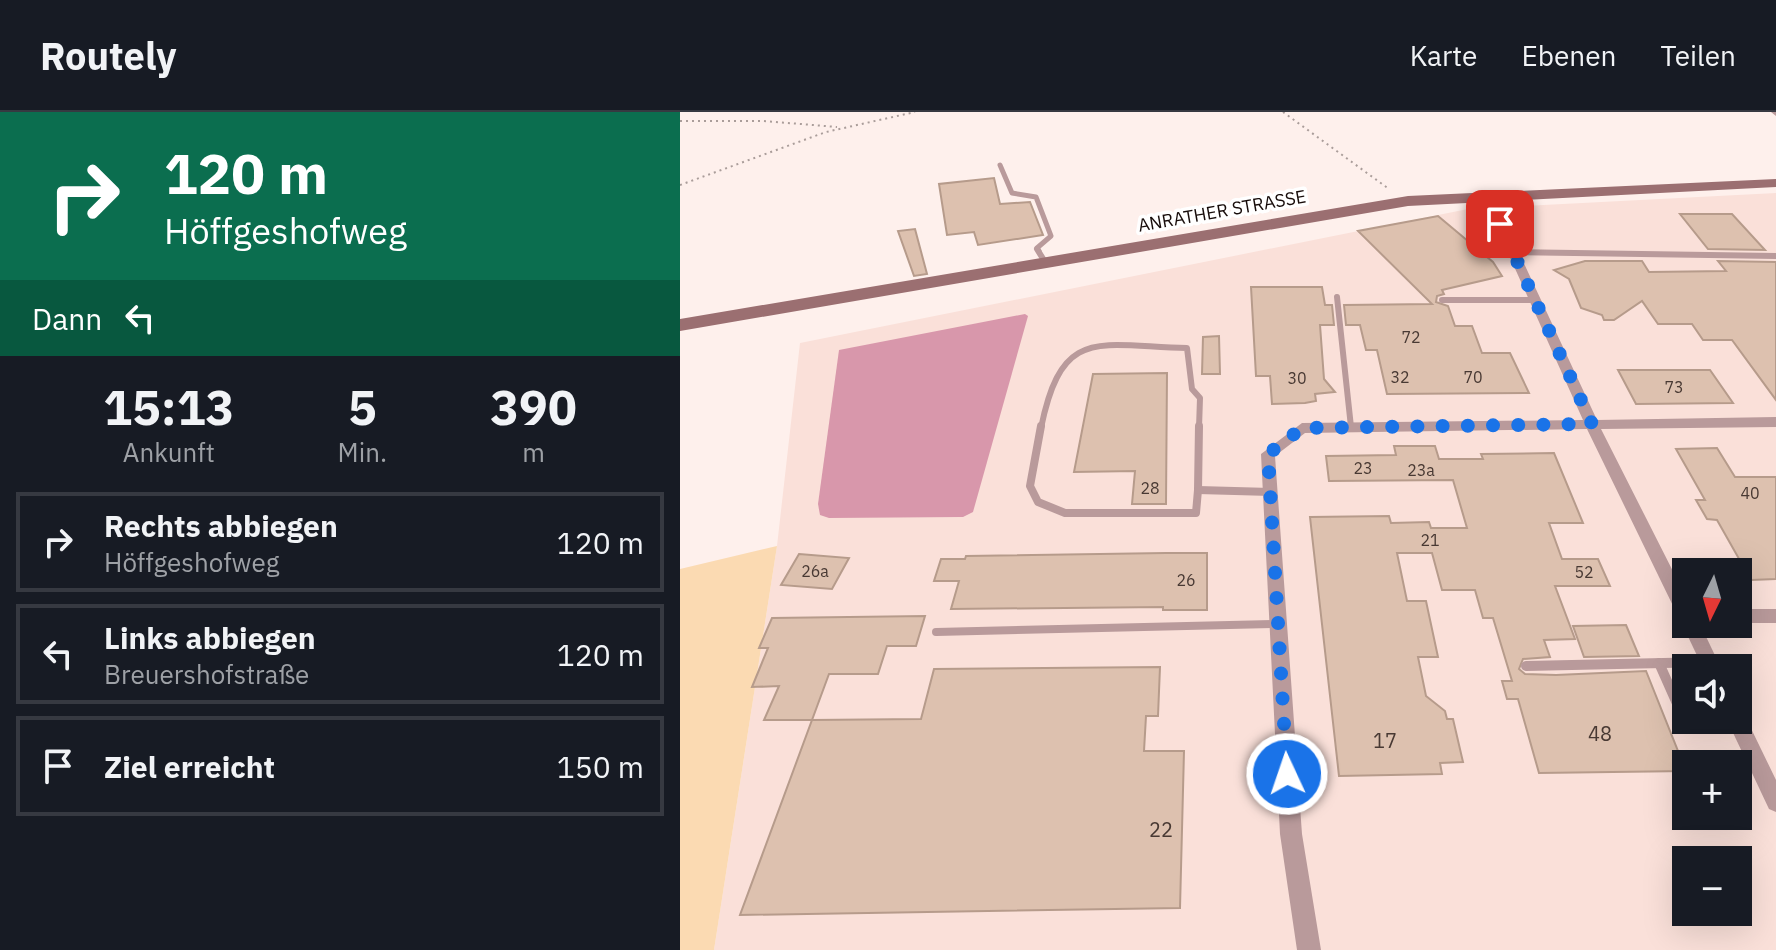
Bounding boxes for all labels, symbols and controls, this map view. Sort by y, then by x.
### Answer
text: Routely [40,31,176,80]
text: Karte [1410,37,1477,74]
text: Ebenen [1521,37,1617,74]
text: Teilen [1661,37,1736,74]
text: 120 m [164,137,328,209]
icon: right [32,144,136,248]
street label: ANRATHER STRASSE [1136,184,1308,237]
pin [1466,190,1534,258]
icon: arrive [1478,202,1522,246]
text: Höffgeshofweg [164,207,407,254]
icon: left [118,296,162,340]
text: Dann [32,299,102,338]
house number: 72 [1401,327,1421,347]
house number: 32 [1390,367,1410,387]
house number: 70 [1463,367,1483,387]
house number: 30 [1287,368,1307,388]
text: 15:13 [103,376,234,438]
text: 5 [348,376,377,438]
text: 390 [490,376,577,438]
house number: 73 [1664,377,1684,397]
text: Ankunft [123,435,215,469]
text: Min. [338,435,387,469]
text: m [522,435,545,469]
house number: 23 [1353,458,1373,478]
house number: 23a [1407,460,1435,480]
house number: 28 [1140,478,1160,498]
house number: 40 [1740,483,1760,503]
text: Rechts abbiegen [104,506,338,545]
icon: right [36,520,80,564]
text: 120 m [557,523,644,562]
house number: 21 [1420,530,1440,550]
text: Höffgeshofweg [104,545,279,579]
north arrow [1672,558,1752,638]
map controls [1672,558,1752,926]
house number: 26a [801,561,829,581]
house number: 52 [1574,562,1594,582]
house number: 26 [1176,570,1196,590]
text: Links abbiegen [104,618,316,657]
icon: left [36,632,80,676]
text: 120 m [557,635,644,674]
button: sound [1672,654,1752,734]
text: Breuershofstraße [104,657,309,691]
house number: 48 [1588,720,1612,747]
house number: 17 [1373,727,1397,754]
position arrow [1245,732,1329,816]
icon: arrive [36,744,80,788]
text: Ziel erreicht [104,747,275,786]
text: 150 m [557,747,644,786]
button: + [1672,750,1752,830]
house number: 22 [1149,816,1173,843]
button: − [1672,846,1752,926]

